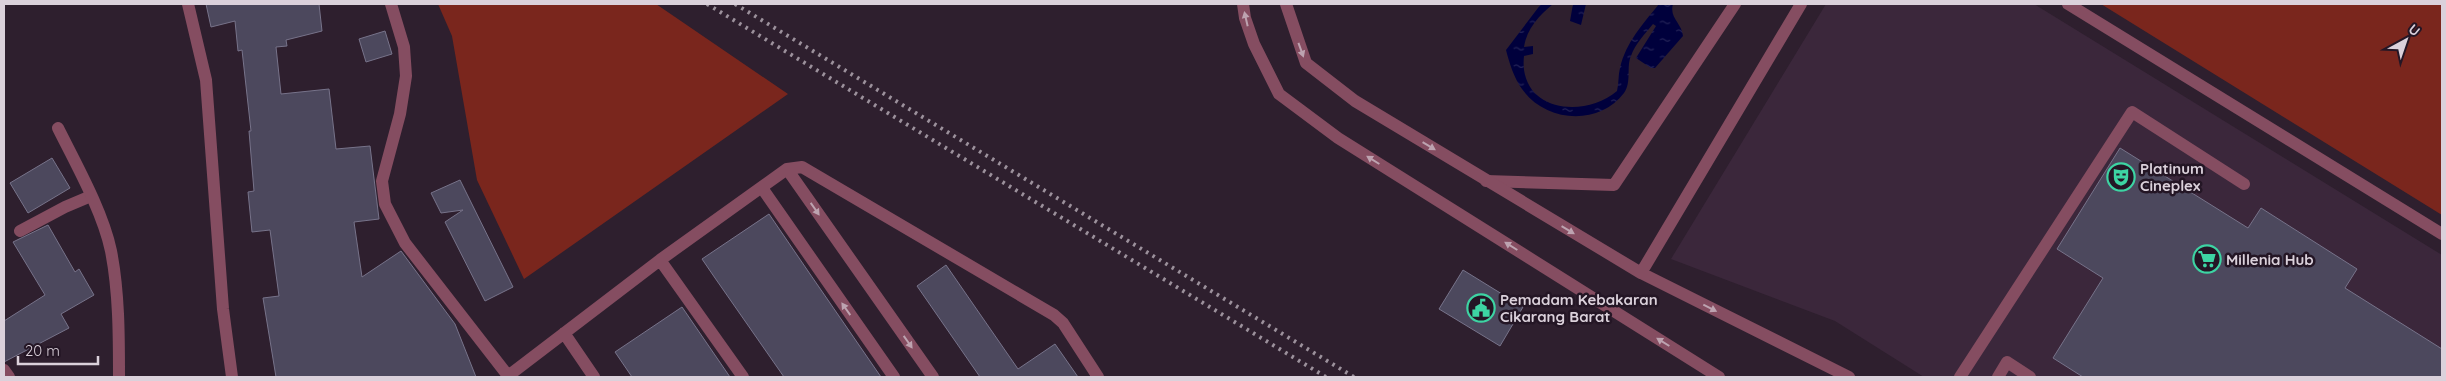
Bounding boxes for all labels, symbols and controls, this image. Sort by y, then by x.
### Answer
one-way arrow [1242,11,1250,26]
north arrow [2381,15,2431,65]
text: U [2405,20,2424,40]
one-way arrow [1297,43,1305,58]
one-way arrow [1422,142,1435,151]
one-way arrow [1366,155,1380,164]
place label: Platinum Cineplex [2140,159,2204,195]
theatre icon: Platinum Cineplex [2106,162,2136,192]
one-way arrow [810,202,820,216]
one-way arrow [1562,225,1575,234]
one-way arrow [1504,242,1517,251]
supermarket icon: Millenia Hub [2192,244,2222,274]
place label: Millenia Hub [2226,250,2314,269]
place label: Pemadam Kebakaran Cikarang Barat [1500,290,1658,326]
public building icon: Pemadam Kebakaran Cikarang Barat [1466,293,1496,323]
one-way arrow [841,302,851,315]
one-way arrow [1703,304,1718,312]
scale bar [18,334,98,366]
one-way arrow [903,335,913,349]
one-way arrow [1656,337,1670,347]
text: 20 m [25,341,60,360]

